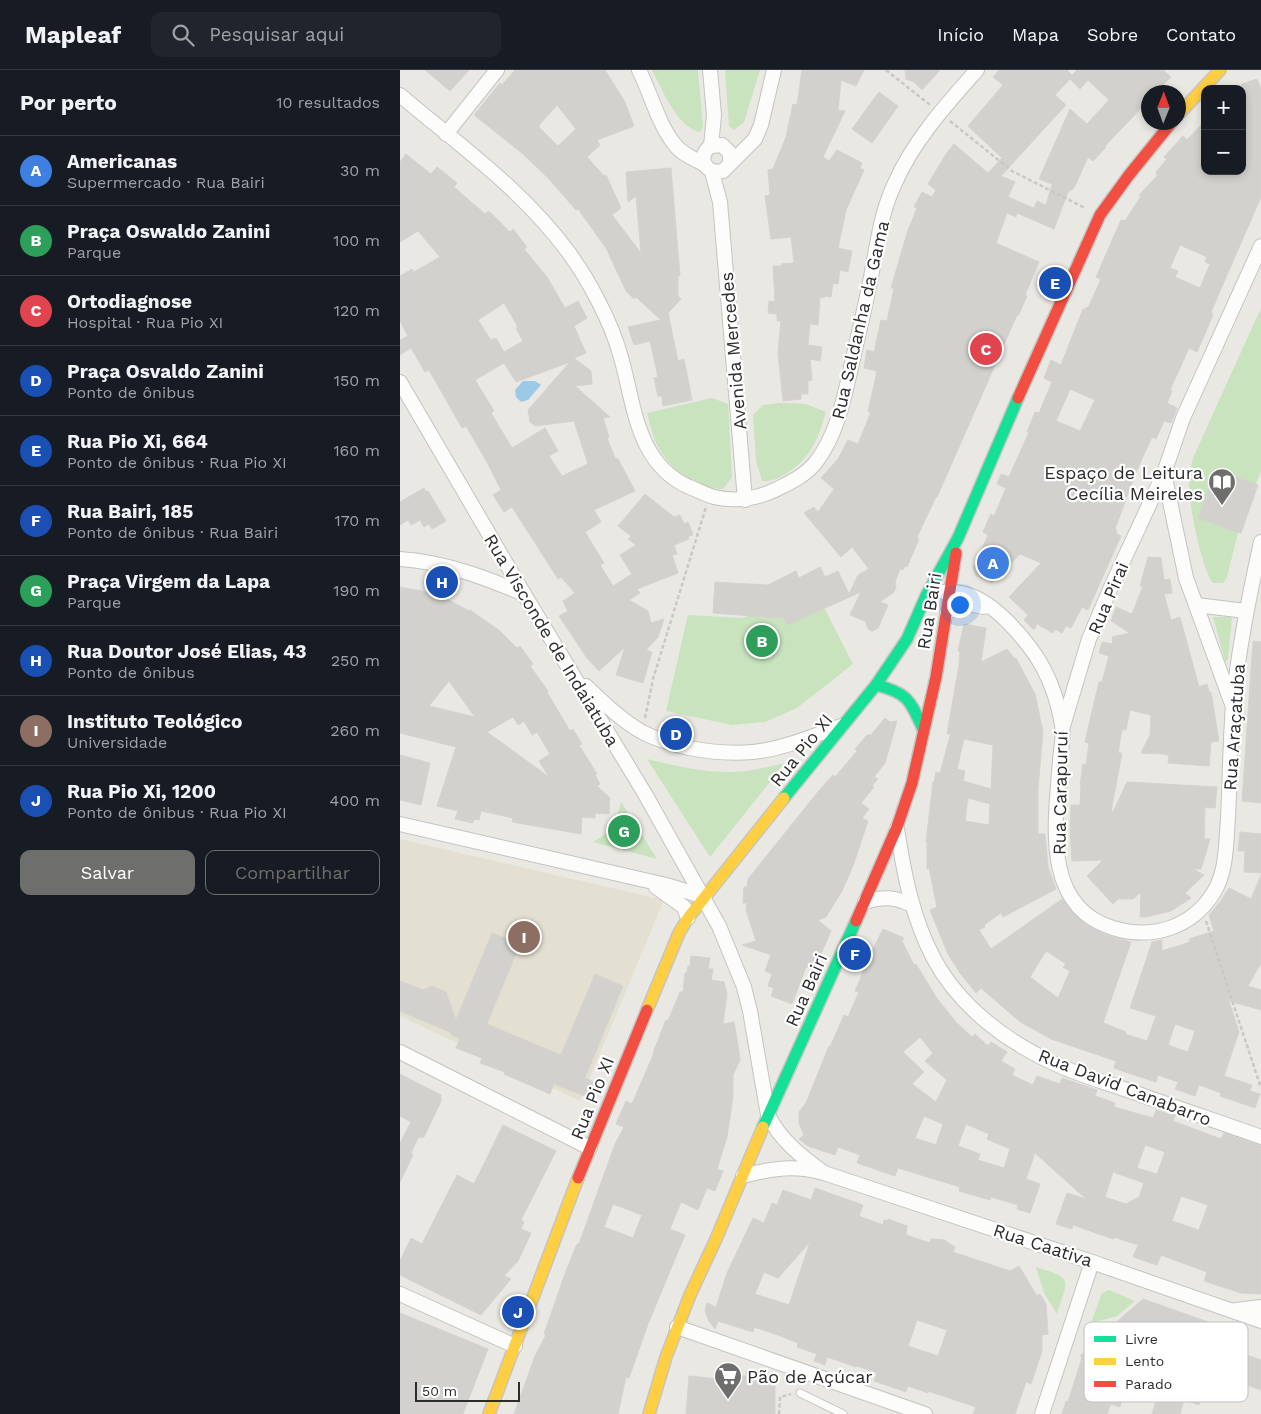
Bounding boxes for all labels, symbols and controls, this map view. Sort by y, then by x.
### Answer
search box [151,12,501,57]
text: Mapleaf [25,21,121,49]
icon: search [169,21,197,49]
text: Pesquisar aqui [209,23,344,46]
text: Início [937,24,984,45]
text: Mapa [1012,24,1059,45]
text: Sobre [1087,24,1138,45]
text: Contato [1166,24,1236,45]
north arrow [1141,85,1186,130]
map controls [1201,85,1246,175]
button: + [1201,85,1246,130]
text: Por perto [20,90,117,115]
text: 10 resultados [276,93,380,112]
button: − [1201,130,1246,175]
text: Americanas [67,150,177,173]
text: A [31,161,41,180]
text: 30 m [340,161,380,180]
text: Supermercado · Rua Bairi [67,173,265,192]
street label: Rua Saldanha da Gama [827,219,893,421]
text: Praça Oswaldo Zanini [67,220,270,243]
text: B [31,231,41,250]
text: 100 m [333,231,380,250]
text: Parque [67,243,121,262]
pin: E [1039,264,1071,302]
street label: Avenida Mercedes [716,271,750,431]
text: Ortodiagnose [67,290,192,313]
text: C [31,301,41,320]
text: 120 m [334,301,380,320]
text: Hospital · Rua Pio XI [67,313,223,332]
pin: C [970,330,1002,368]
text: Praça Osvaldo Zanini [67,360,264,383]
text: D [30,371,42,390]
text: 150 m [334,371,380,390]
text: Ponto de ônibus [67,383,195,402]
text: Rua Pio Xi, 664 [67,430,208,453]
text: E [31,441,41,460]
text: 160 m [333,441,380,460]
text: Ponto de ônibus · Rua Pio XI [67,453,287,472]
place label: Espaço de Leitura Cecília Meireles [1044,462,1203,504]
library icon: Espaço de Leitura Cecília Meireles [1207,467,1237,506]
text: Rua Bairi, 185 [67,500,193,523]
text: F [31,511,41,530]
text: 170 m [334,511,380,530]
text: Ponto de ônibus · Rua Bairi [67,523,278,542]
street label: Rua Visconde de Indaiatuba [480,530,624,750]
pin: A [977,544,1009,582]
street label: Rua Pirai [1083,559,1133,637]
pin: H [426,563,458,601]
text: Praça Virgem da Lapa [67,570,270,593]
street label: Rua Bairi [913,571,945,651]
text: G [30,581,42,600]
text: 190 m [333,581,380,600]
your location [947,592,973,618]
text: Parque [67,593,121,612]
pin: B [746,622,778,660]
text: Rua Doutor José Elias, 43 [67,640,306,663]
text: H [30,651,42,670]
text: 250 m [331,651,380,670]
text: Ponto de ônibus [67,663,195,682]
street label: Rua Araçatuba [1219,663,1249,791]
street label: Rua Pio XI [765,709,837,791]
text: Instituto Teológico [67,710,242,733]
pin: D [660,715,692,753]
text: I [33,721,39,740]
text: 260 m [330,721,380,740]
street label: Rua Carapuruí [1048,731,1072,855]
text: Universidade [67,733,167,752]
text: Rua Pio Xi, 1200 [67,780,216,803]
text: J [31,791,41,810]
text: 400 m [330,791,380,810]
text: Ponto de ônibus · Rua Pio XI [67,803,287,822]
pin: G [608,812,640,850]
button: Salvar [20,850,195,895]
button: Compartilhar [205,850,380,895]
pin: I [508,918,540,956]
pin: F [839,935,871,973]
street label: Rua Bairi [781,950,831,1030]
street label: Rua David Canabarro [1035,1044,1215,1130]
street label: Rua Pio XI [566,1054,618,1142]
street label: Rua Caativa [991,1219,1095,1271]
pin: J [502,1293,534,1331]
legend [1084,1322,1248,1402]
text: Livre [1125,1331,1158,1347]
text: Lento [1125,1353,1164,1369]
supermarket icon: Pão de Açúcar [713,1361,743,1400]
place label: Pão de Açúcar [747,1366,873,1387]
text: Parado [1125,1376,1172,1392]
scale bar [415,1379,520,1402]
text: 50 m [422,1383,457,1399]

